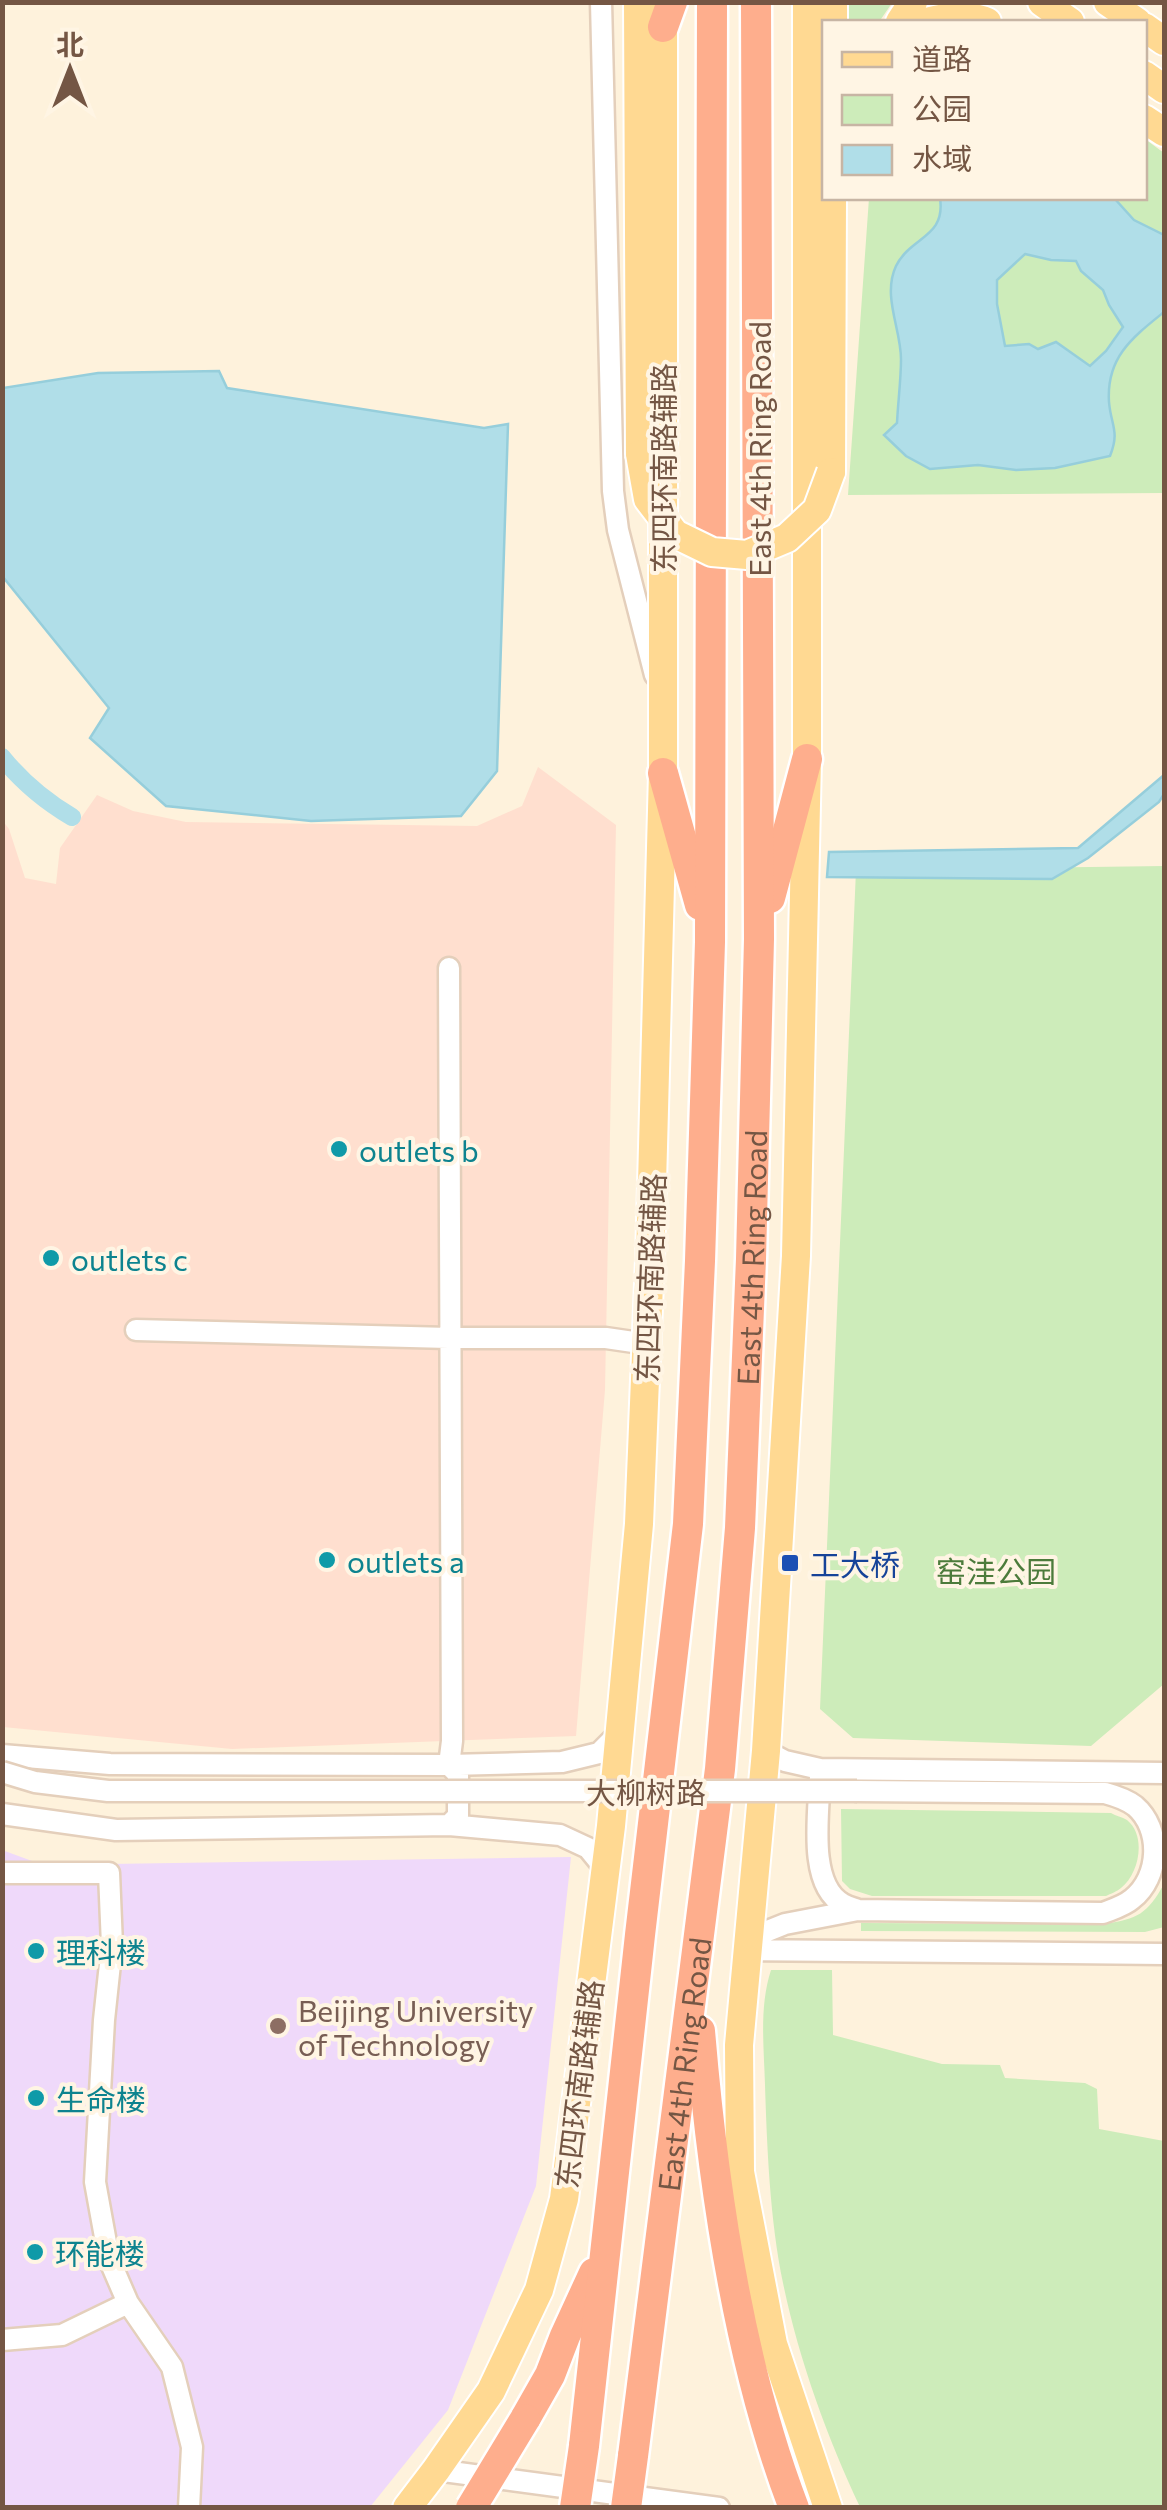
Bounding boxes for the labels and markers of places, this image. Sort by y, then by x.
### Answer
place label: outlets b [359,1131,479,1168]
marker: outlets b [328,1138,350,1160]
place label: outlets c [71,1240,188,1277]
marker: outlets c [40,1247,62,1269]
place label: outlets a [347,1542,465,1579]
place label: 工大桥 [810,1545,900,1582]
marker: outlets a [316,1549,338,1571]
marker: 工大桥 [779,1552,801,1574]
place label: 理科楼 [56,1933,146,1970]
marker: 理科楼 [25,1940,47,1962]
place label: Beijing University of Technology [298,1991,534,2062]
marker: Beijing University of Technology [267,2015,289,2037]
place label: 生命楼 [56,2080,146,2117]
marker: 生命楼 [25,2087,47,2109]
place label: 环能楼 [55,2234,145,2271]
marker: 环能楼 [24,2241,46,2263]

